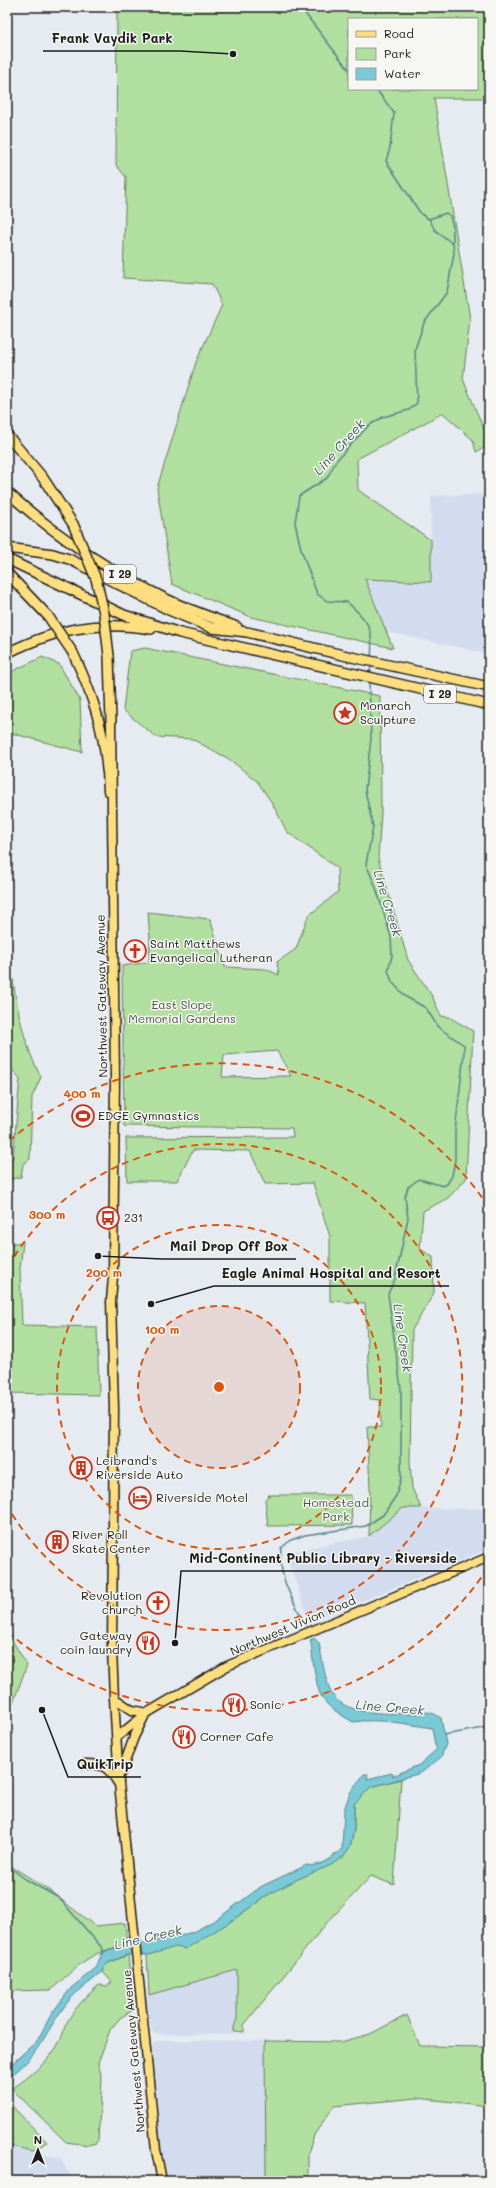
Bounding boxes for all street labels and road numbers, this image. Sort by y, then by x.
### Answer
road number: I 29 [104,565,136,583]
road number: I 29 [424,685,456,703]
street label: Northwest Gateway Avenue [92,914,110,1078]
street label: Northwest Vivion Road [228,1591,358,1659]
street label: Northwest Gateway Avenue [118,1969,148,2133]

